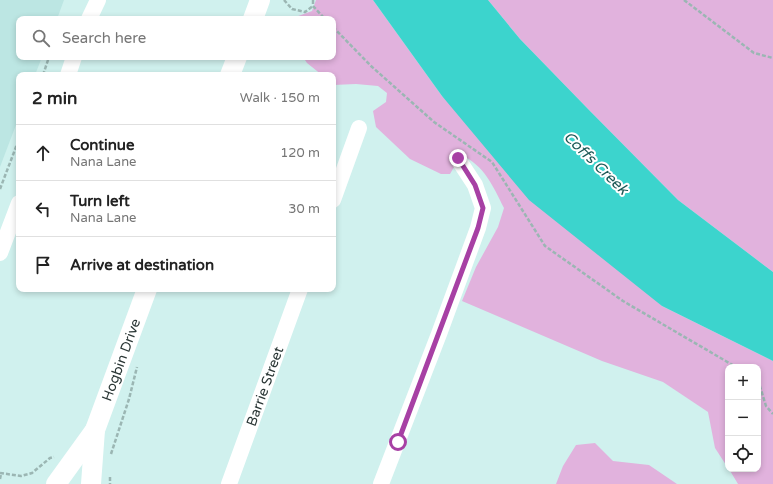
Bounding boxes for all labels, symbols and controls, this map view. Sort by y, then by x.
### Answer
search box [16,16,336,60]
icon: search [30,27,52,49]
text: Search here [62,29,146,47]
text: 2 min [32,88,77,109]
text: Walk · 150 m [240,90,320,106]
water label: Coffs Creek [560,128,633,200]
text: Continue [70,136,134,154]
icon: ahead [32,142,54,164]
text: 120 m [280,145,320,161]
route end [449,149,467,167]
text: Nana Lane [70,154,136,170]
text: Turn left [70,192,130,210]
icon: left [32,198,54,220]
text: 30 m [288,201,320,217]
text: Nana Lane [70,210,136,226]
icon: arrive [32,254,54,276]
text: Arrive at destination [70,256,214,274]
street label: Hogbin Drive [98,316,144,404]
street label: Barrie Street [243,344,288,429]
map controls [725,364,761,472]
button: + [725,364,761,400]
button: − [725,400,761,436]
route start [389,433,407,451]
button: locate [725,436,761,472]

